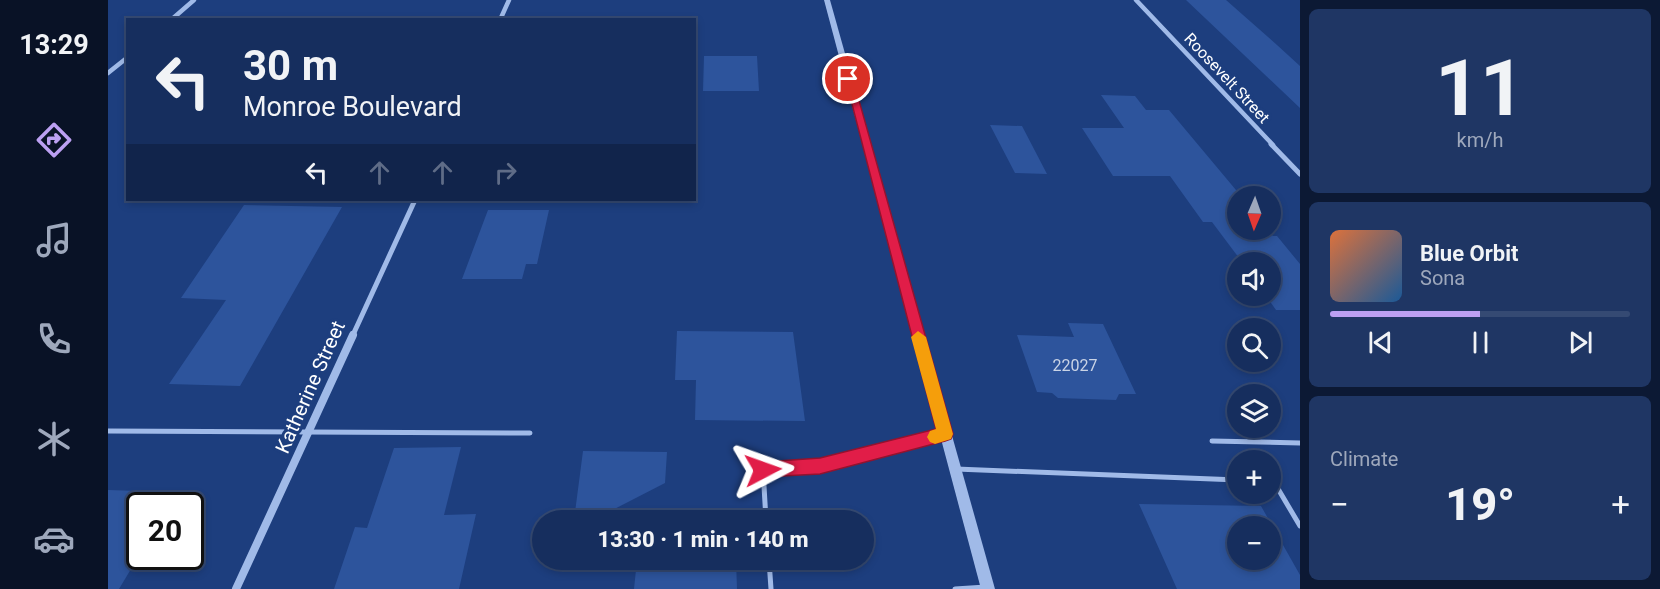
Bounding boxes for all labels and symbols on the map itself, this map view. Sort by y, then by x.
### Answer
street label: Roosevelt Street [1180,29,1274,127]
pin [822,53,873,104]
north arrow [1227,186,1281,240]
street label: Katherine Street [270,317,350,457]
house number: 22027 [1053,356,1097,375]
position arrow [731,438,795,502]
speed limit sign: 20 [126,492,204,570]

